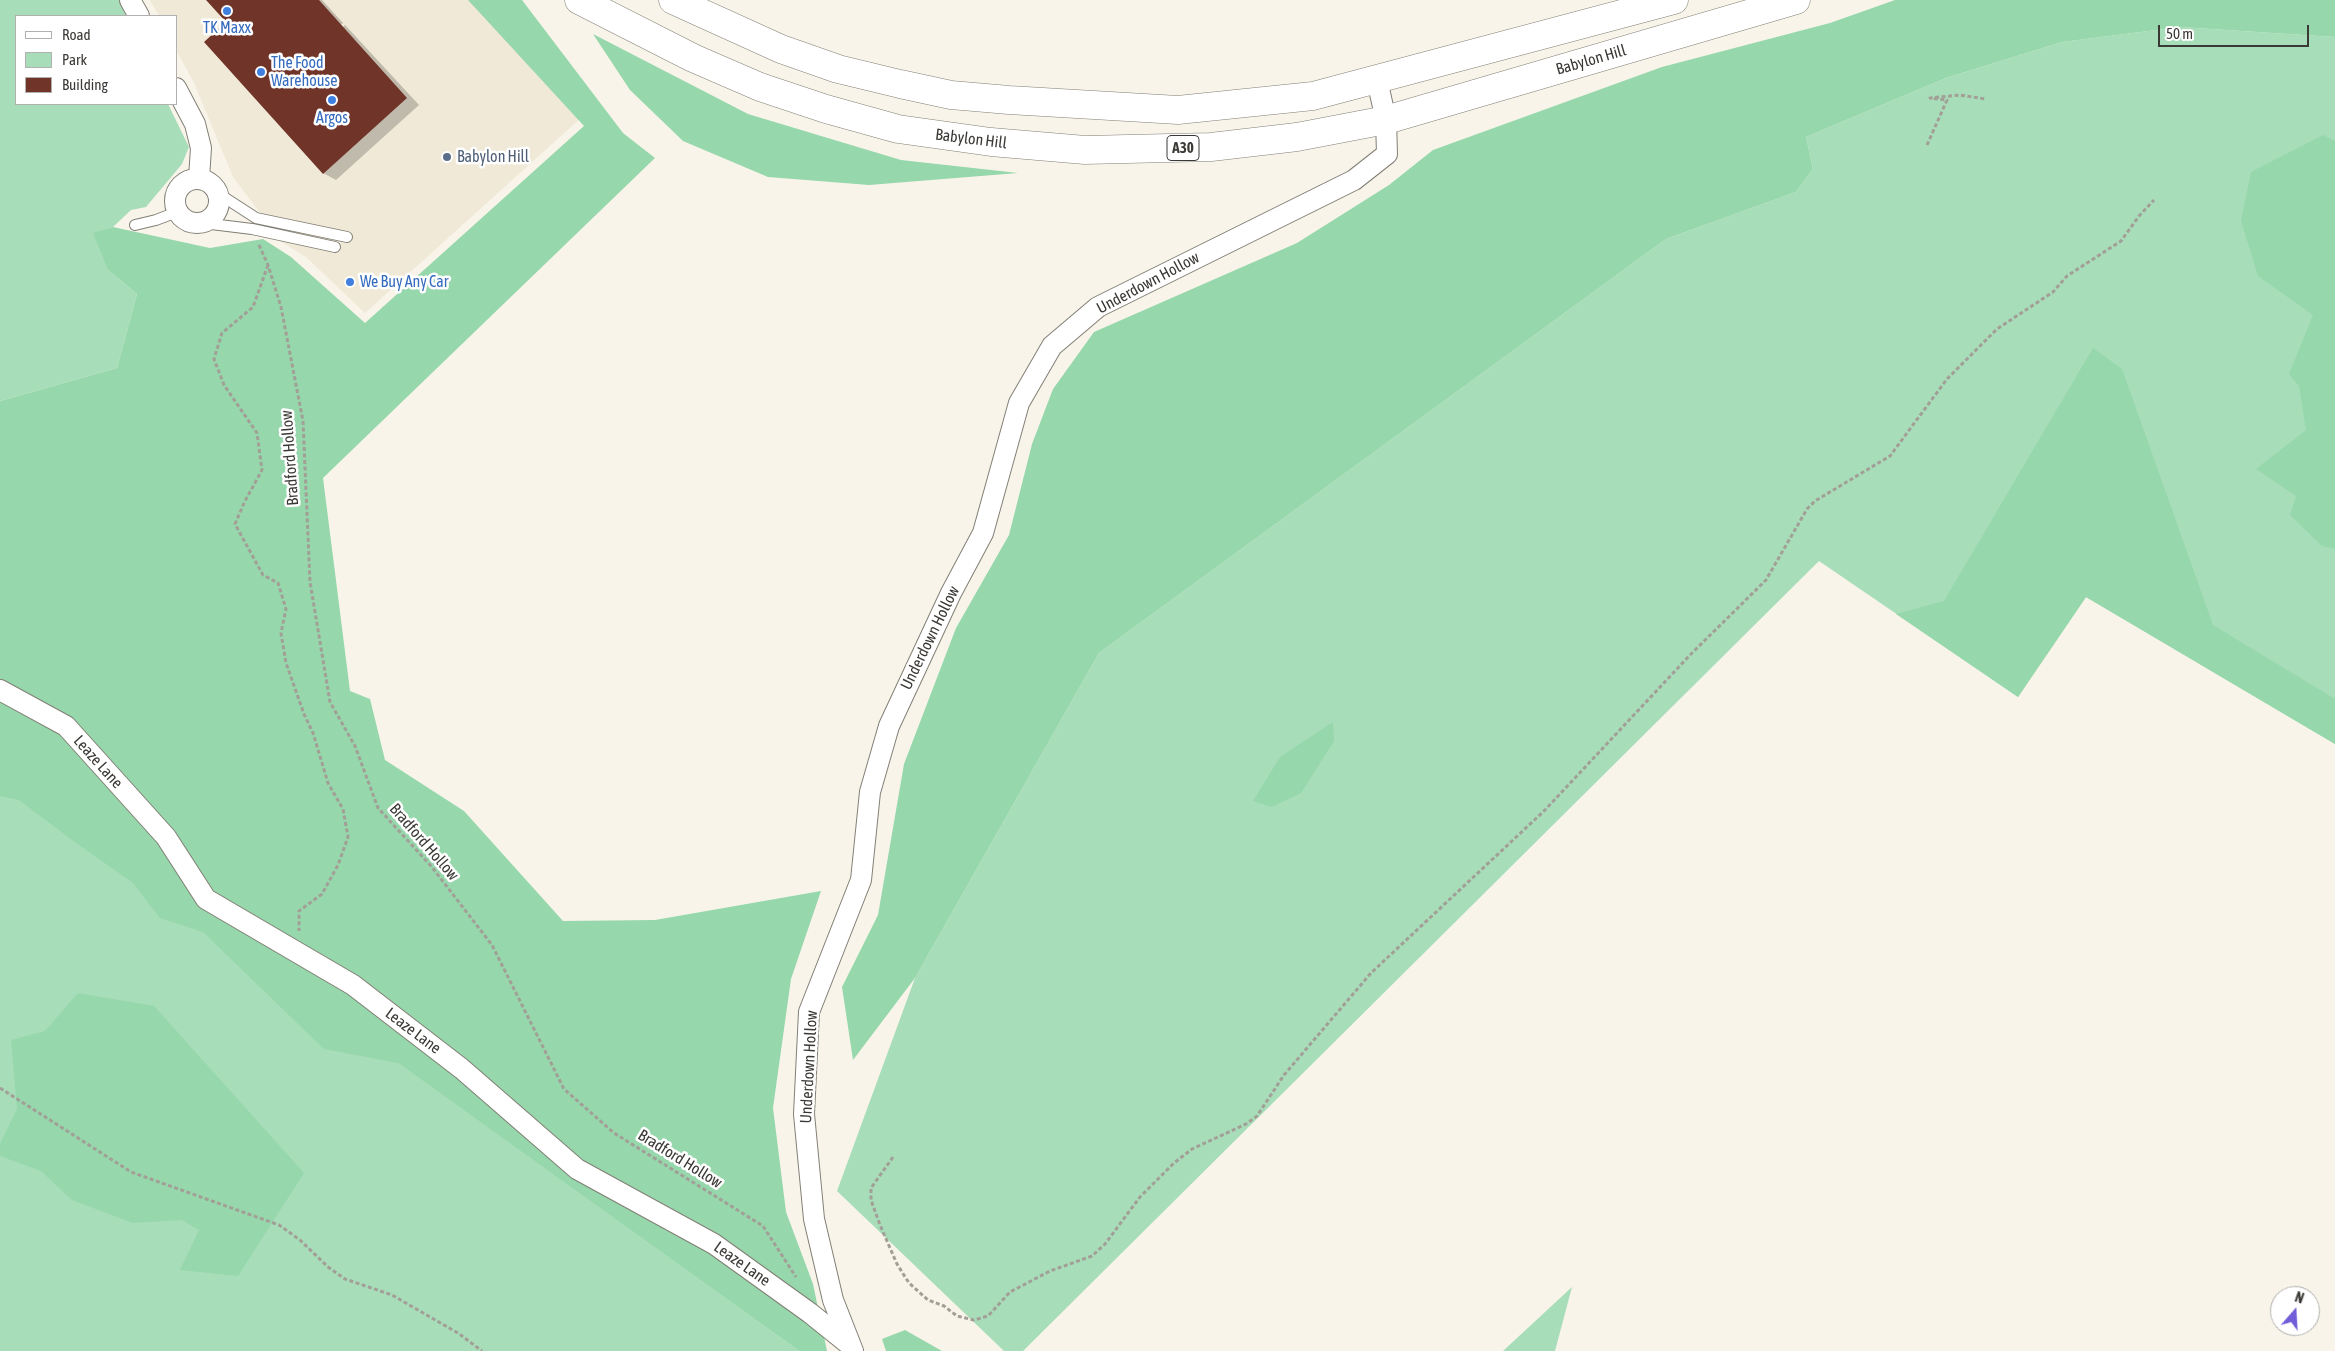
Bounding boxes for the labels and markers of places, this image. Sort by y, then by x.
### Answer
marker: TK Maxx [221,5,233,17]
place label: TK Maxx [203,18,251,38]
place label: The Food Warehouse [271,53,337,91]
marker: The Food Warehouse [255,66,267,78]
marker: Argos [326,94,338,106]
place label: Argos [316,108,348,128]
place label: Babylon Hill [457,147,529,167]
marker: Babylon Hill [441,151,453,163]
place label: We Buy Any Car [360,272,448,292]
marker: We Buy Any Car [344,276,356,288]

